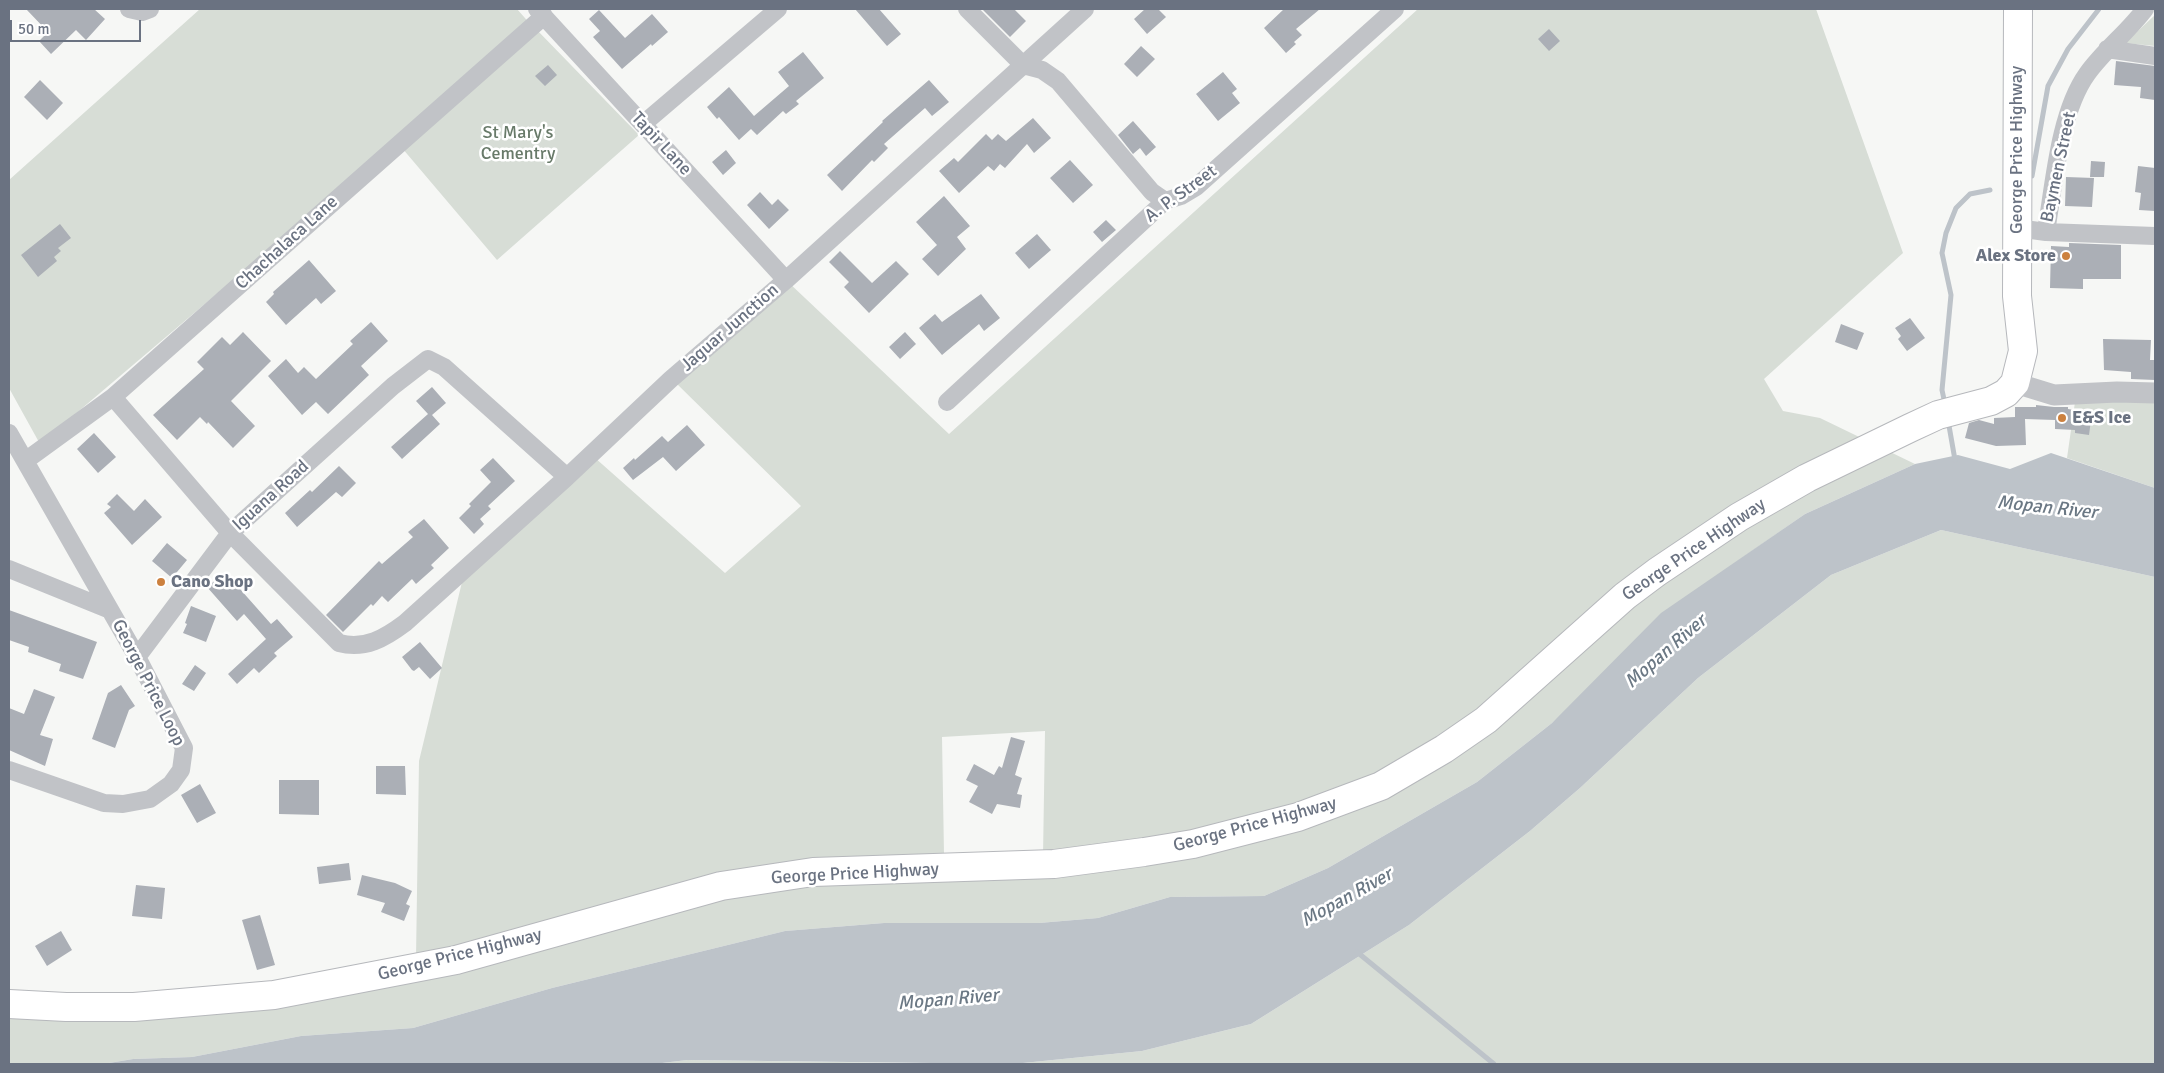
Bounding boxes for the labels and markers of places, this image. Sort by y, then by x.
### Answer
place label: Alex Store [1976,245,2056,267]
marker: Alex Store [2060,250,2072,262]
place label: E&S Ice [2072,407,2131,429]
marker: E&S Ice [2056,412,2068,424]
place label: Cano Shop [171,571,253,593]
marker: Cano Shop [155,576,167,588]

